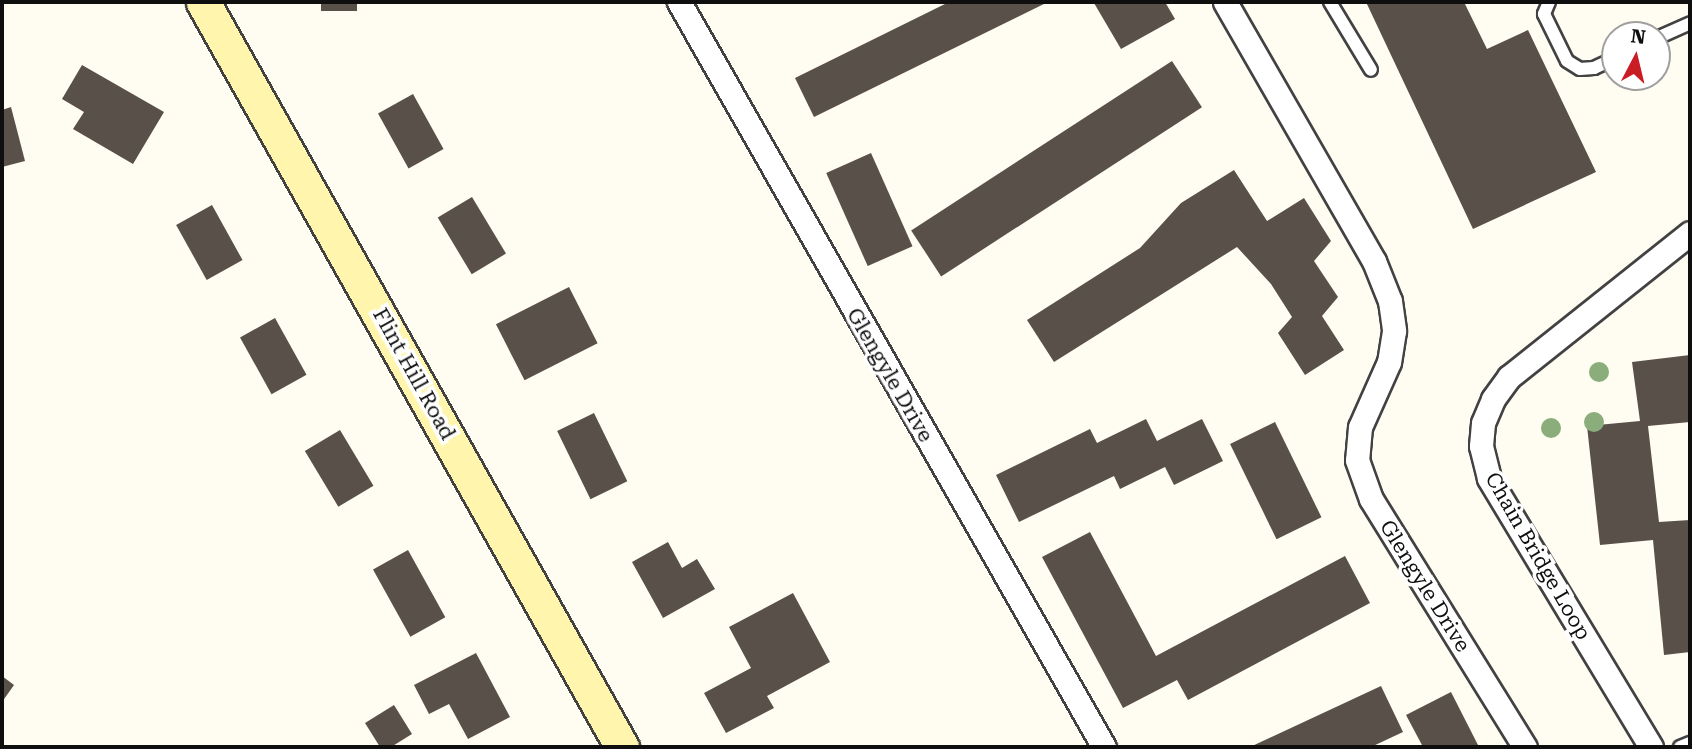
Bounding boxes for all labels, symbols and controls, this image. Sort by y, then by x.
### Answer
north arrow [1601,21,1671,91]
text: N [1630,24,1647,49]
street label: Flint Hill Road [367,304,461,444]
street label: Glengyle Drive [841,304,939,446]
street label: Chain Bridge Loop [1480,468,1596,644]
street label: Glengyle Drive [1374,516,1476,656]

